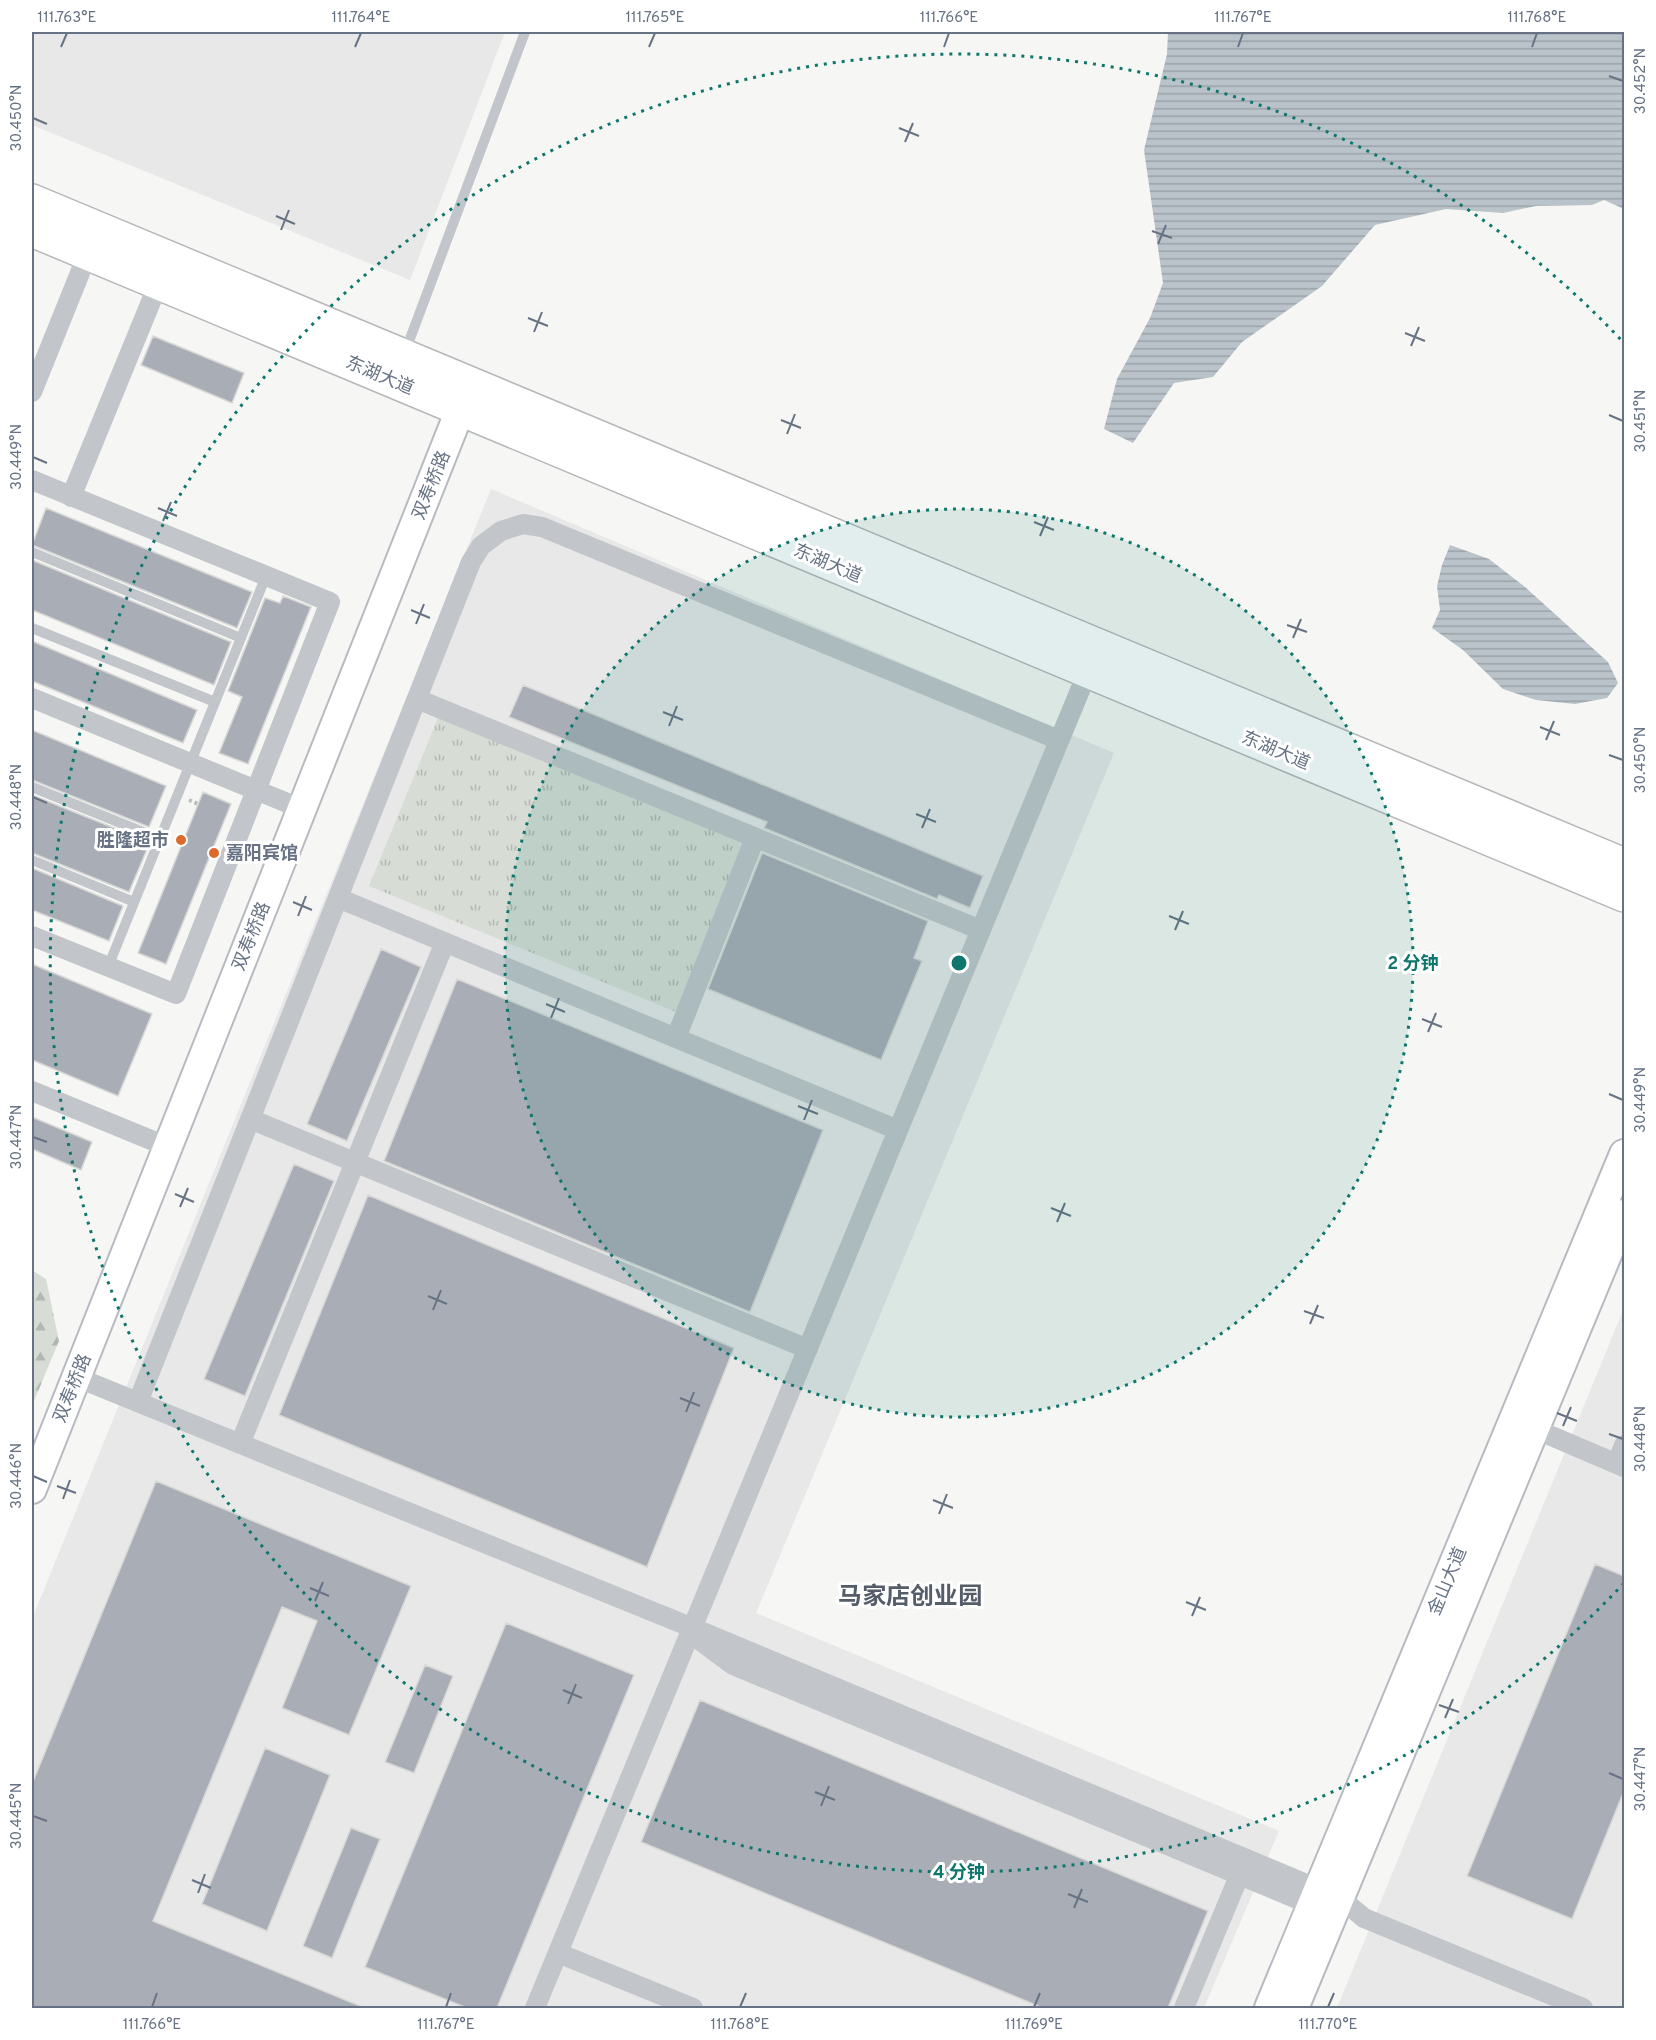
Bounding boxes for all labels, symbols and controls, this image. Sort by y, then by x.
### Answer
text: 111.763°E [38,9,96,28]
text: 111.764°E [331,9,391,28]
text: 111.765°E [625,9,685,28]
text: 111.766°E [920,9,978,28]
text: 111.767°E [1214,9,1272,28]
text: 111.768°E [1508,9,1566,28]
text: 30.452°N [1632,48,1651,114]
text: 30.450°N [8,85,27,151]
street label: 东湖大道 [342,352,417,401]
text: 30.451°N [1632,390,1651,452]
text: 30.449°N [8,424,27,490]
street label: 双寿桥路 [408,448,457,523]
street label: 东湖大道 [790,540,865,589]
street label: 东湖大道 [1238,727,1313,776]
text: 30.450°N [1632,727,1651,793]
text: 30.448°N [8,764,27,830]
place label: 胜隆超市 [97,830,169,853]
marker: 胜隆超市 [174,833,188,847]
place label: 嘉阳宾馆 [226,843,298,866]
marker: 嘉阳宾馆 [207,846,221,860]
street label: 双寿桥路 [228,899,277,974]
centre of rings [949,953,969,973]
text: 2 分钟 [1387,953,1439,976]
text: 30.449°N [1632,1067,1651,1133]
text: 30.447°N [8,1105,27,1169]
street label: 双寿桥路 [49,1351,98,1426]
text: 30.448°N [1632,1406,1651,1472]
text: 30.446°N [8,1443,27,1509]
street label: 金山大道 [1424,1544,1473,1619]
district label: 马家店创业园 [838,1583,982,1613]
text: 30.447°N [1632,1747,1651,1811]
text: 30.445°N [8,1783,27,1849]
text: 4 分钟 [933,1862,985,1885]
text: 111.766°E [123,2016,181,2035]
text: 111.767°E [417,2016,475,2035]
text: 111.768°E [711,2016,769,2035]
text: 111.769°E [1005,2016,1063,2035]
text: 111.770°E [1298,2016,1358,2035]

